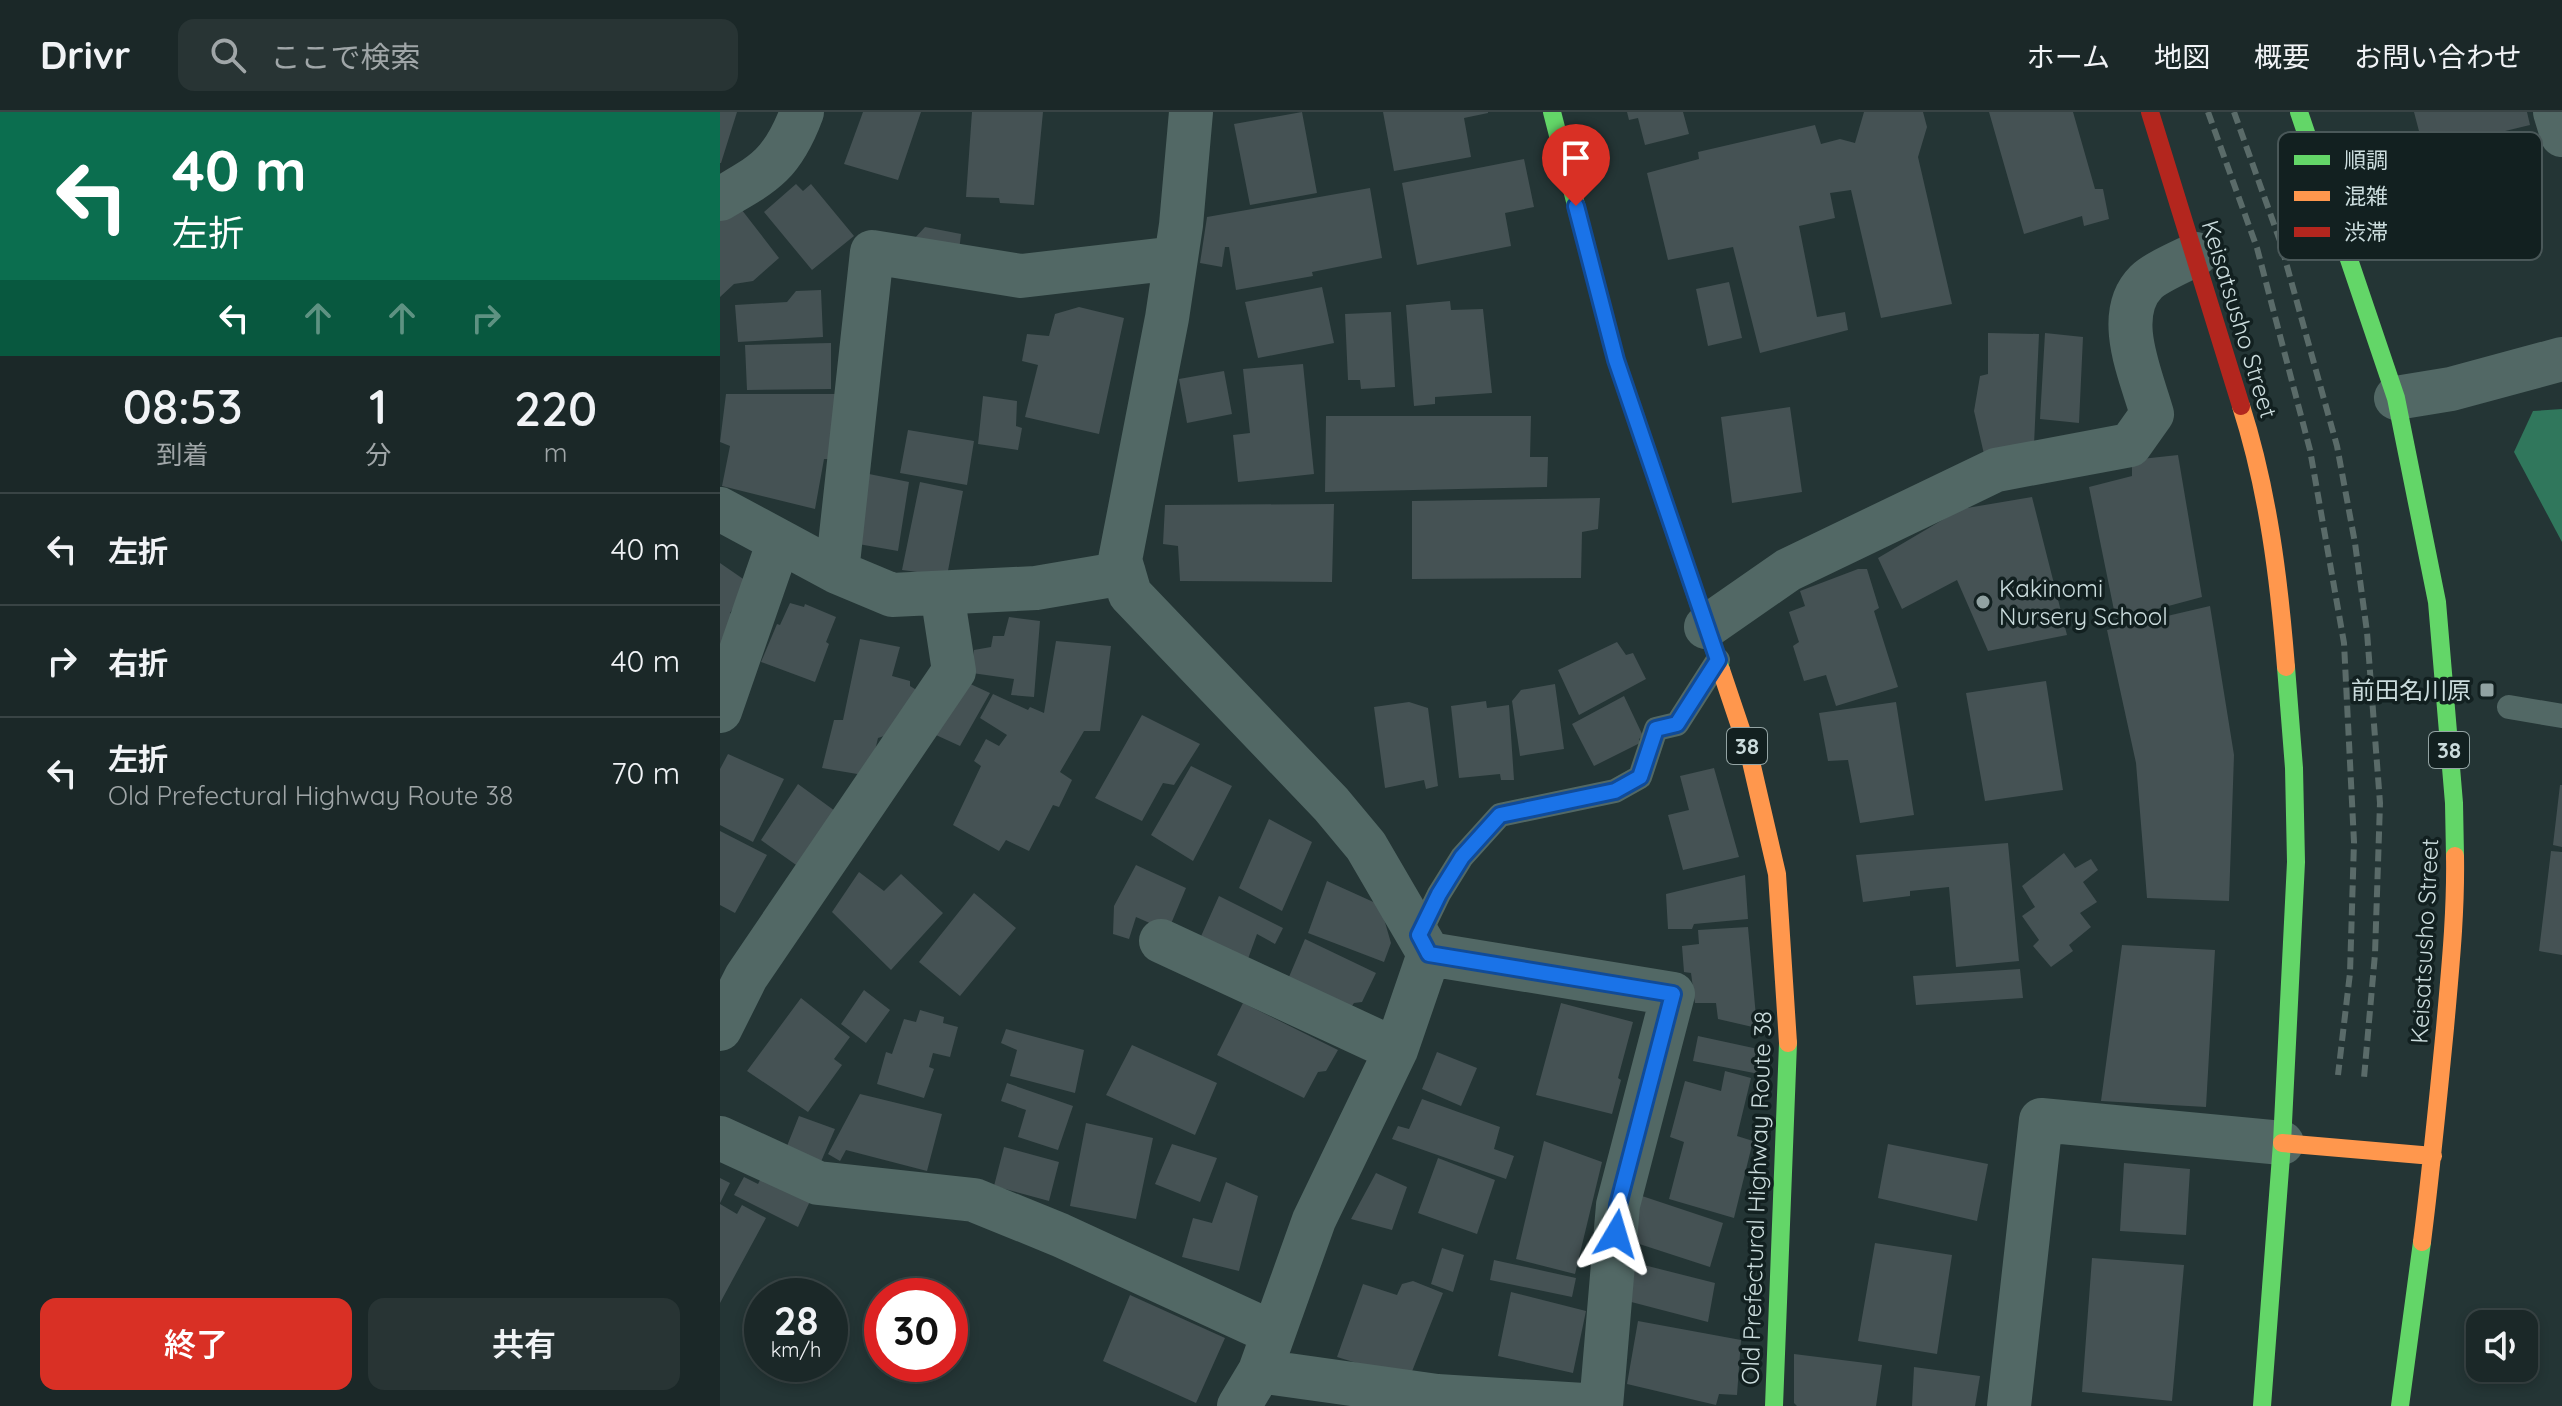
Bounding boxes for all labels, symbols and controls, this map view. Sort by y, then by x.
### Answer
search box [178,19,738,91]
text: Drivr [40,31,130,79]
icon: search [206,33,250,77]
text: ここで検索 [270,38,420,76]
text: ホーム [2027,39,2110,74]
text: 地図 [2154,39,2210,74]
text: 概要 [2254,39,2310,74]
text: お問い合わせ [2354,39,2522,74]
pin [1542,124,1610,206]
legend [2278,132,2542,260]
text: 40 m [172,135,307,205]
icon: arrive [1554,136,1598,180]
icon: left [40,144,144,248]
text: 順調 [2344,146,2388,174]
text: 混雑 [2344,182,2388,210]
text: 左折 [172,210,244,255]
street label: Keisatsusho Street [2196,216,2284,422]
text: 渋滞 [2344,218,2388,246]
icon: left [212,296,256,340]
icon: ahead [296,296,340,340]
icon: ahead [380,296,424,340]
icon: right [464,296,508,340]
text: 08:53 [123,376,243,436]
text: 1 [369,376,387,436]
text: 220 [514,378,597,438]
text: m [544,436,567,469]
text: 到着 [157,438,209,471]
text: 分 [365,438,391,471]
icon: left [40,527,84,571]
text: 40 m [611,530,680,568]
text: 左折 [108,532,168,570]
place label: Kakinomi Nursery School [1999,573,2168,631]
marker: Kakinomi Nursery School [1974,593,1992,611]
icon: right [40,639,84,683]
text: 40 m [611,642,680,680]
text: 右折 [108,644,168,682]
place label: 前田名川原 [2351,675,2471,705]
marker: 前田名川原 [2478,681,2496,699]
road number: 38 [1727,728,1767,764]
road number: 38 [2429,732,2469,768]
text: 左折 [108,740,168,778]
icon: left [40,751,84,795]
text: 70 m [611,754,680,792]
text: Old Prefectural Highway Route 38 [108,779,513,812]
street label: Keisatsusho Street [2404,838,2444,1044]
street label: Old Prefectural Highway Route 38 [1734,1011,1778,1385]
position arrow [1574,1192,1658,1276]
speed limit sign: 30 [864,1278,968,1382]
text: 28 [774,1295,818,1345]
button: 終了 [40,1298,352,1390]
button: 共有 [368,1298,680,1390]
map controls [2466,1310,2538,1382]
button: sound [2466,1310,2538,1382]
text: km/h [771,1337,821,1362]

